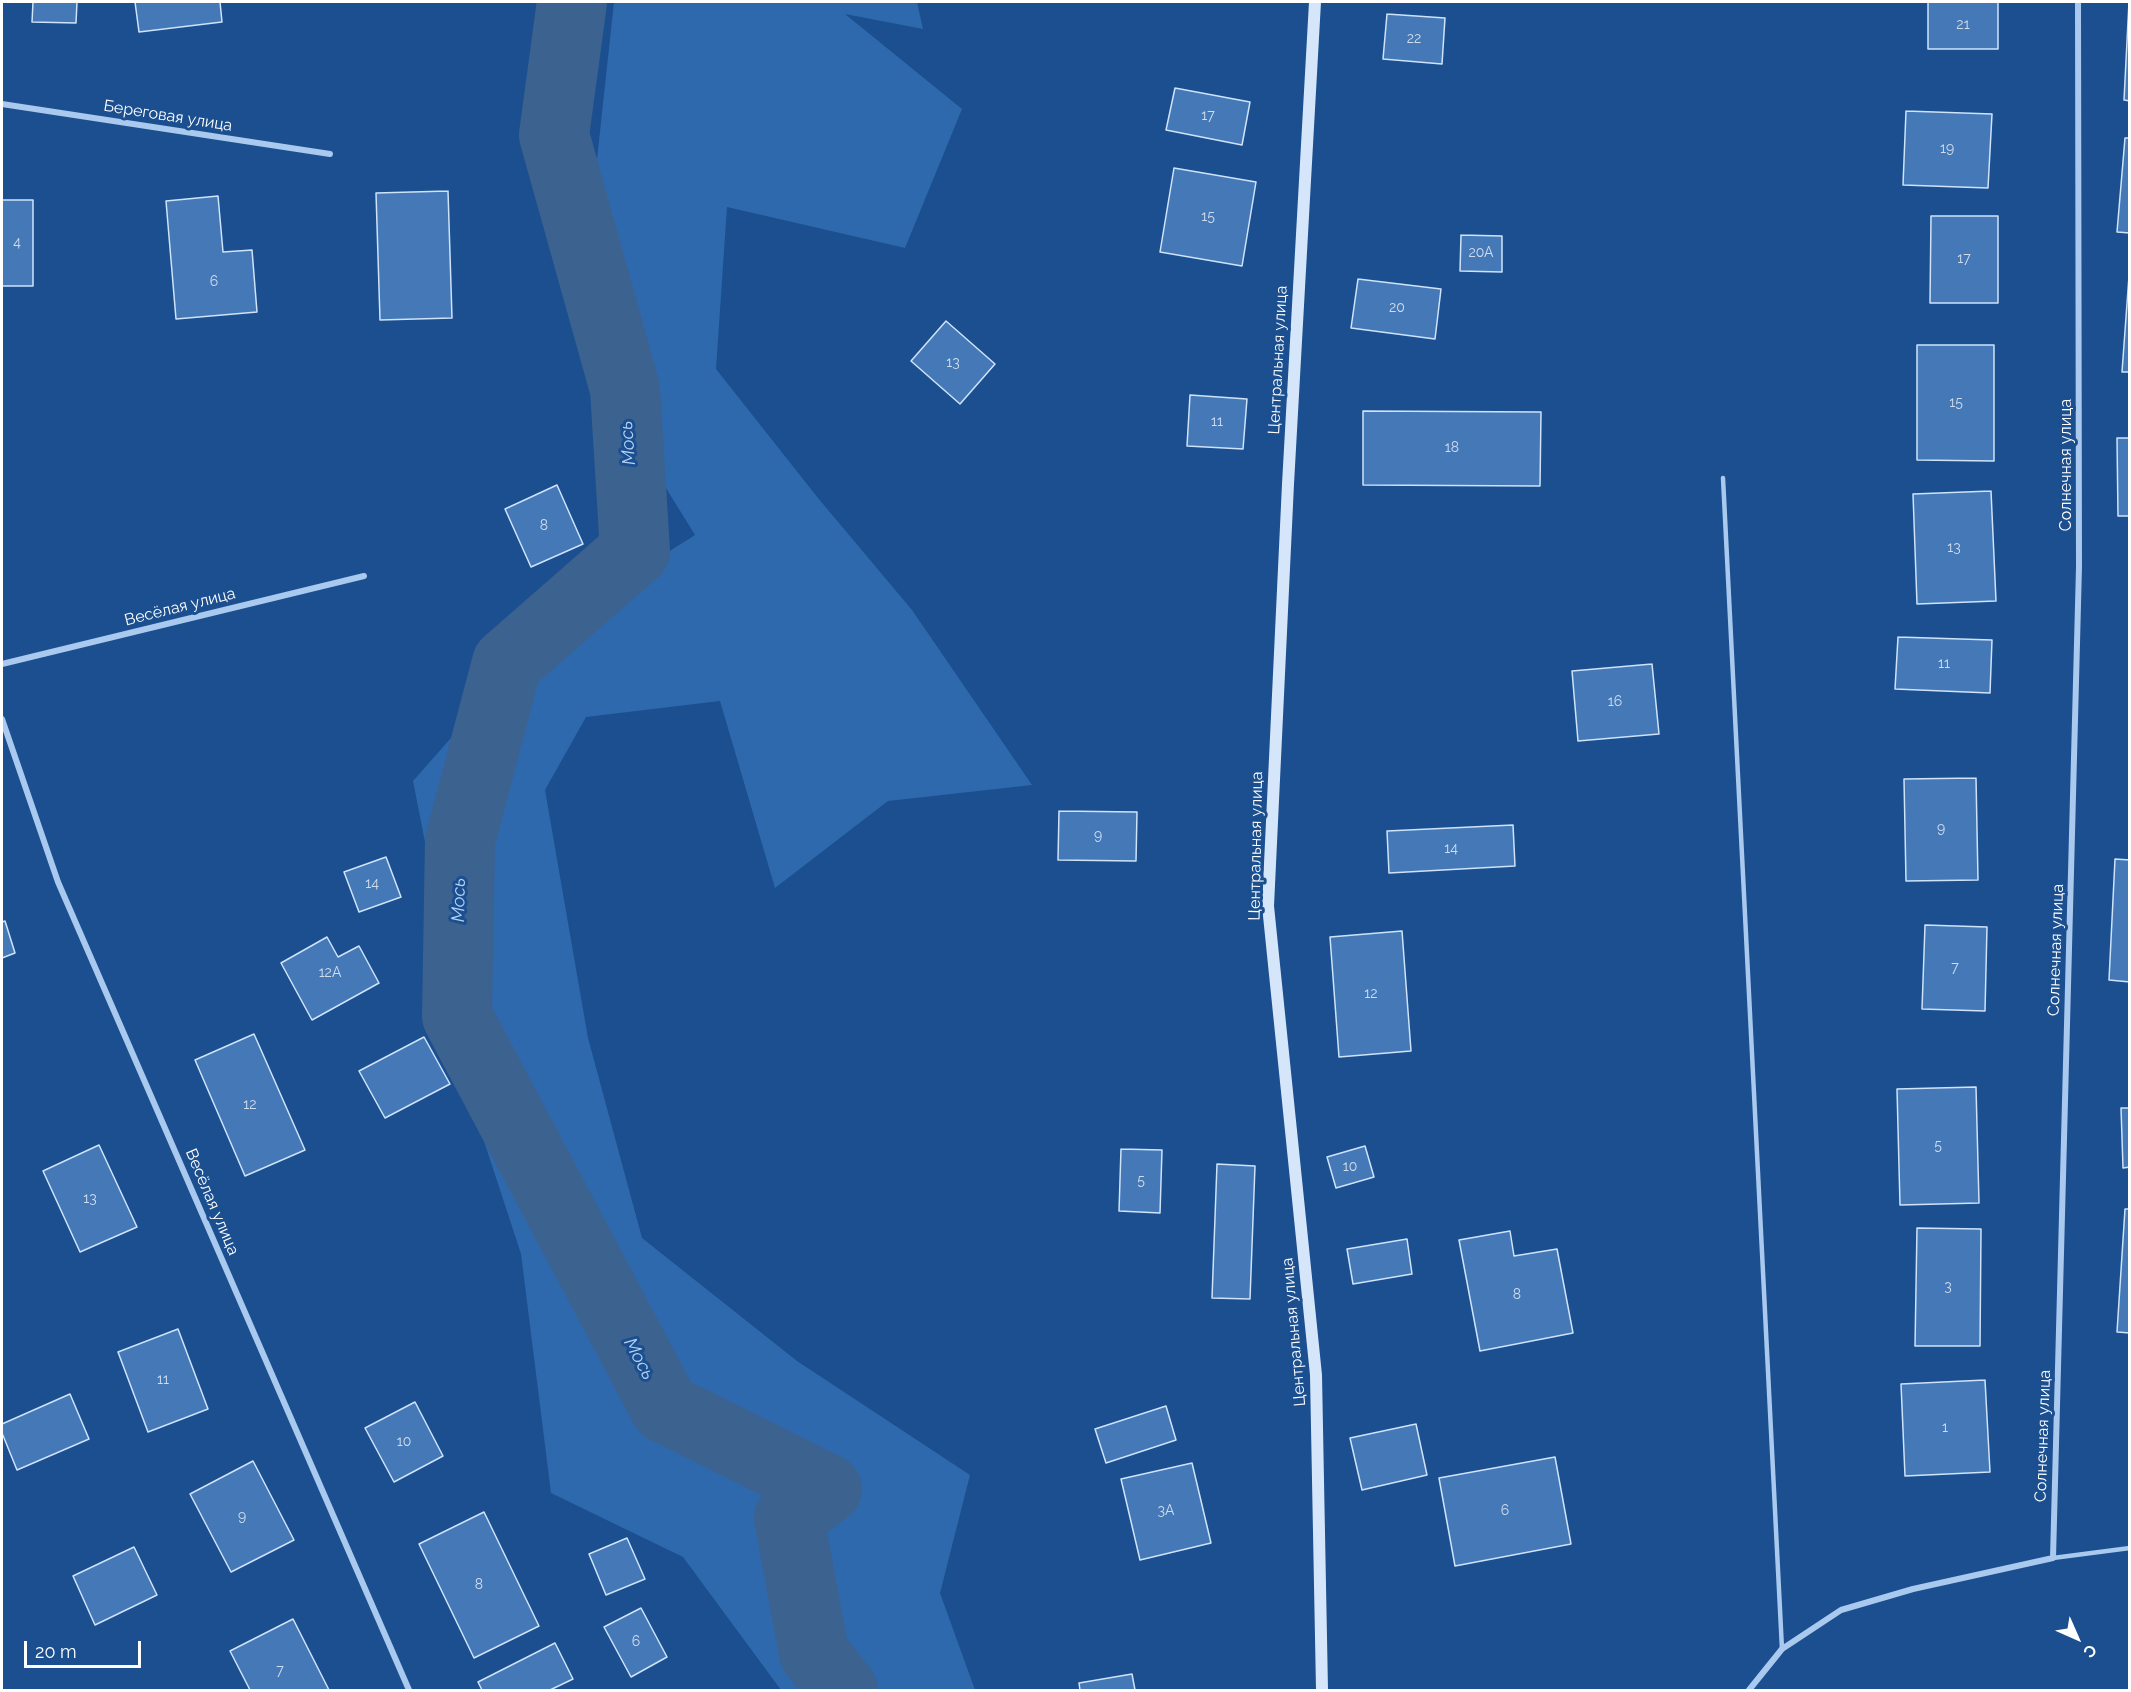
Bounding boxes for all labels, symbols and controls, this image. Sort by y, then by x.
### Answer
house number: 21 [1956,17,1970,33]
house number: 22 [1407,31,1421,47]
street label: Береговая улица [102,96,234,136]
house number: 17 [1201,108,1215,124]
house number: 19 [1940,141,1954,157]
house number: 15 [1201,209,1215,225]
house number: 4 [13,235,21,251]
house number: 20А [1468,245,1494,261]
house number: 17 [1957,251,1971,267]
house number: 6 [210,274,218,290]
street label: Центральная улица [1265,285,1291,435]
house number: 20 [1389,300,1405,316]
house number: 13 [946,355,960,371]
house number: 15 [1949,395,1963,411]
street label: Солнечная улица [2056,399,2076,531]
house number: 11 [1211,414,1223,430]
water label: Мось [616,420,640,466]
house number: 18 [1445,440,1459,456]
house number: 8 [540,518,548,534]
house number: 13 [1947,540,1961,556]
street label: Весёлая улица [123,584,237,630]
house number: 11 [1938,656,1950,672]
house number: 16 [1608,694,1622,710]
street label: Центральная улица [1245,771,1267,921]
house number: 9 [1937,821,1945,837]
house number: 9 [1094,828,1102,844]
house number: 14 [1444,841,1458,857]
house number: 14 [365,876,379,892]
water label: Мось [448,878,470,922]
street label: Солнечная улица [2044,884,2068,1016]
house number: 7 [1951,960,1959,976]
house number: 12А [319,965,341,981]
house number: 12 [1364,986,1378,1002]
house number: 12 [243,1097,257,1113]
house number: 5 [1934,1138,1942,1154]
street label: Весёлая улица [181,1146,243,1258]
house number: 10 [1343,1159,1357,1175]
house number: 5 [1137,1173,1145,1189]
house number: 13 [83,1191,97,1207]
street label: Центральная улица [1278,1257,1310,1407]
house number: 3 [1944,1279,1952,1295]
house number: 8 [1513,1287,1521,1303]
water label: Мось [619,1334,659,1384]
street label: Солнечная улица [2031,1370,2055,1502]
house number: 11 [157,1372,169,1388]
house number: 1 [1942,1420,1948,1436]
house number: 10 [397,1434,411,1450]
house number: 3А [1158,1503,1174,1519]
house number: 6 [1501,1503,1509,1519]
house number: 9 [238,1509,246,1525]
house number: 8 [475,1577,483,1593]
north arrow [2047,1608,2107,1668]
scale bar [27,1629,144,1667]
house number: 6 [632,1634,640,1650]
text: С [2079,1640,2101,1662]
text: 20 m [35,1641,77,1662]
house number: 7 [276,1663,284,1679]

